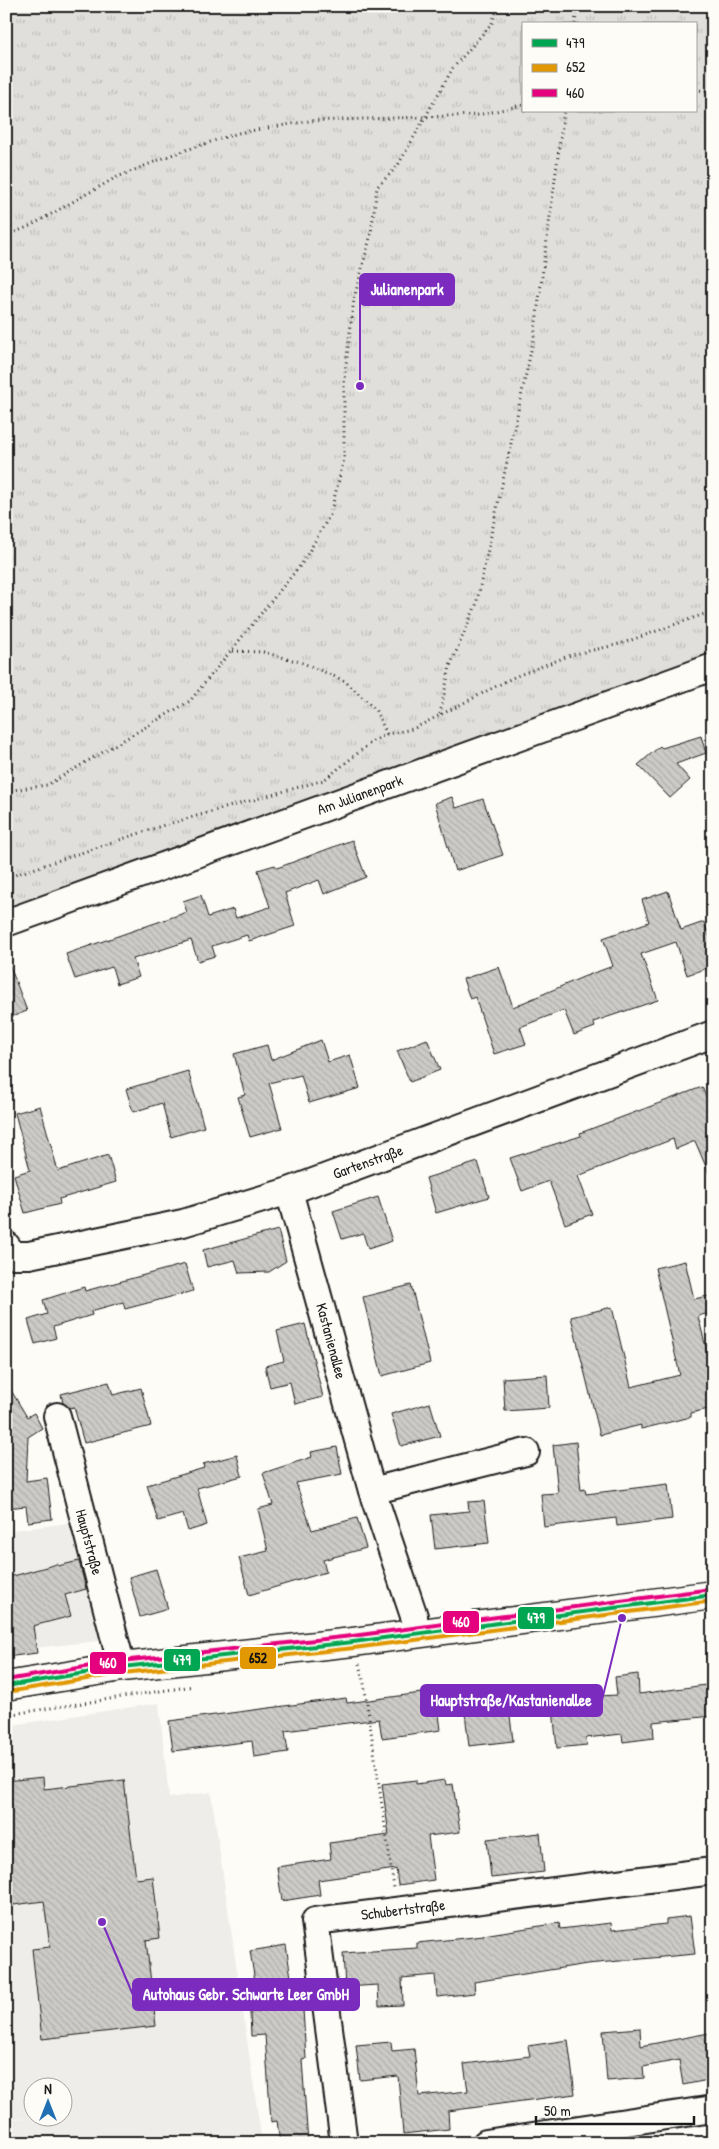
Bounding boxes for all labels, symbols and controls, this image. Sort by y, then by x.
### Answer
legend [522,22,696,112]
text: 479 [566,32,585,53]
text: 652 [566,56,585,77]
text: 460 [566,82,585,103]
callout: Julianenpark [360,274,454,305]
text: Julianenpark [370,278,444,301]
street label: Am Julianenpark [314,769,406,820]
street label: Gartenstraße [330,1139,406,1184]
street label: Kastanienallee [311,1301,352,1381]
street label: Hauptstraße [71,1507,108,1577]
line badge: 479 [517,1606,555,1630]
text: 479 [527,1608,546,1627]
line badge: 460 [442,1610,480,1634]
text: 460 [452,1612,470,1631]
line badge: 652 [239,1646,277,1670]
line badge: 479 [163,1648,201,1672]
text: 652 [249,1648,267,1667]
text: 479 [173,1650,192,1669]
line badge: 460 [89,1651,127,1675]
text: 460 [99,1653,117,1672]
callout: Hauptstraße/Kastanienallee [421,1685,602,1716]
text: Hauptstraße/Kastanienallee [430,1689,592,1712]
street label: Schubertstraße [360,1894,446,1925]
callout: Autohaus Gebr. Schwarte Leer GmbH [133,1979,359,2010]
text: Autohaus Gebr. Schwarte Leer GmbH [143,1983,350,2005]
north arrow [22,2076,72,2126]
text: N [44,2079,52,2098]
scale bar [536,2094,694,2126]
text: 50 m [544,2100,571,2121]

